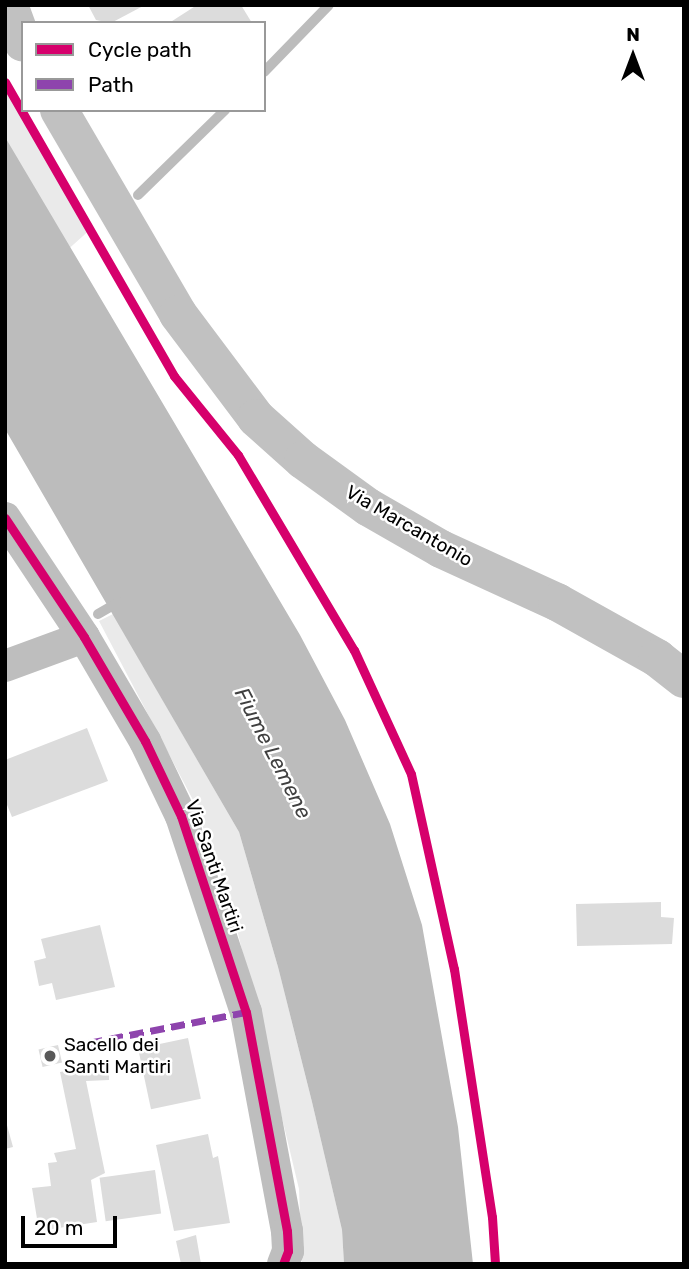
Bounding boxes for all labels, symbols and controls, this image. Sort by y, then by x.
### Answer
legend [21,21,266,112]
north arrow [598,21,668,91]
text: N [626,23,640,46]
text: Cycle path [88,37,192,62]
text: Path [88,72,134,97]
street label: Via Marcantonio [342,481,476,571]
water label: Fiume Lemene [229,683,317,823]
street label: Via Santi Martiri [181,797,247,935]
place label: Sacello dei Santi Martiri [64,1034,171,1078]
marker: Sacello dei Santi Martiri [42,1048,58,1064]
scale bar [24,1202,121,1246]
text: 20 m [34,1215,83,1240]

